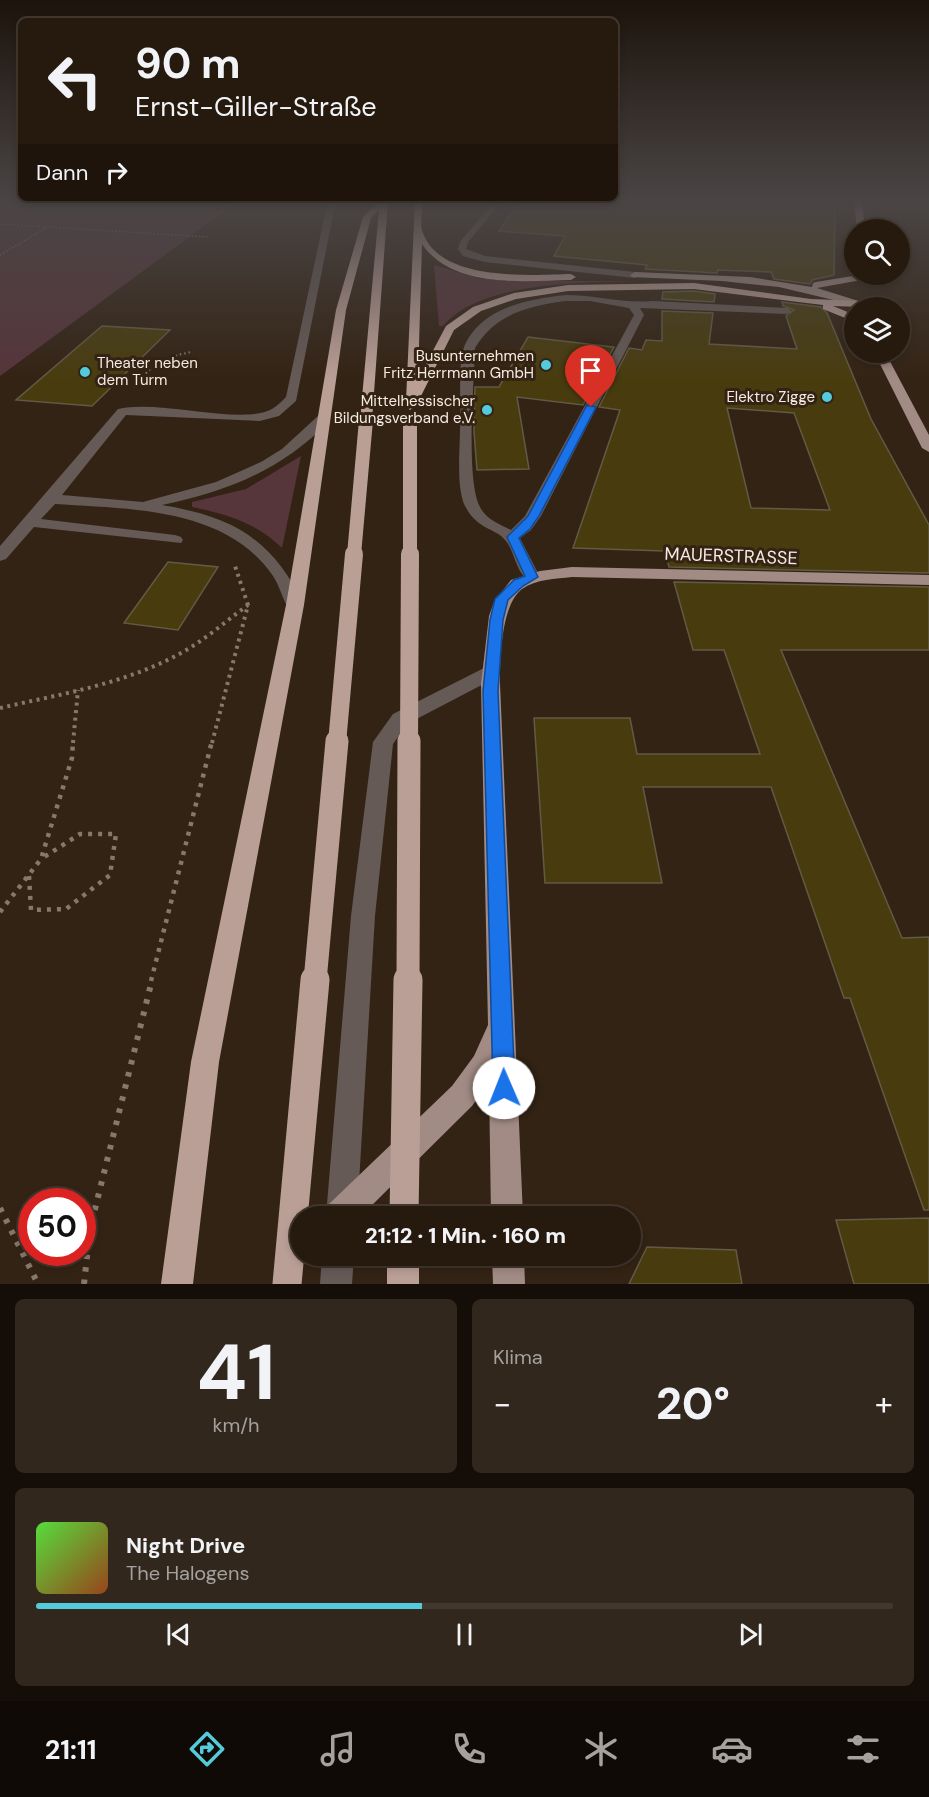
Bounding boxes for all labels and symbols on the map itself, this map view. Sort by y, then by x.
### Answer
pin [565,345,616,407]
place label: Busunternehmen Fritz Herrmann GmbH [383,346,534,383]
place label: Theater neben dem Turm [97,353,198,390]
marker: Busunternehmen Fritz Herrmann GmbH [539,358,553,372]
marker: Theater neben dem Turm [78,365,92,379]
place label: Elektro Zigge [726,387,815,407]
marker: Elektro Zigge [820,390,834,404]
place label: Mittelhessischer Bildungsverband e.V. [334,391,475,428]
marker: Mittelhessischer Bildungsverband e.V. [480,403,494,417]
street label: MAUERSTRASSE [664,542,798,570]
position arrow [472,1056,536,1120]
speed limit sign: 50 [18,1188,96,1266]

